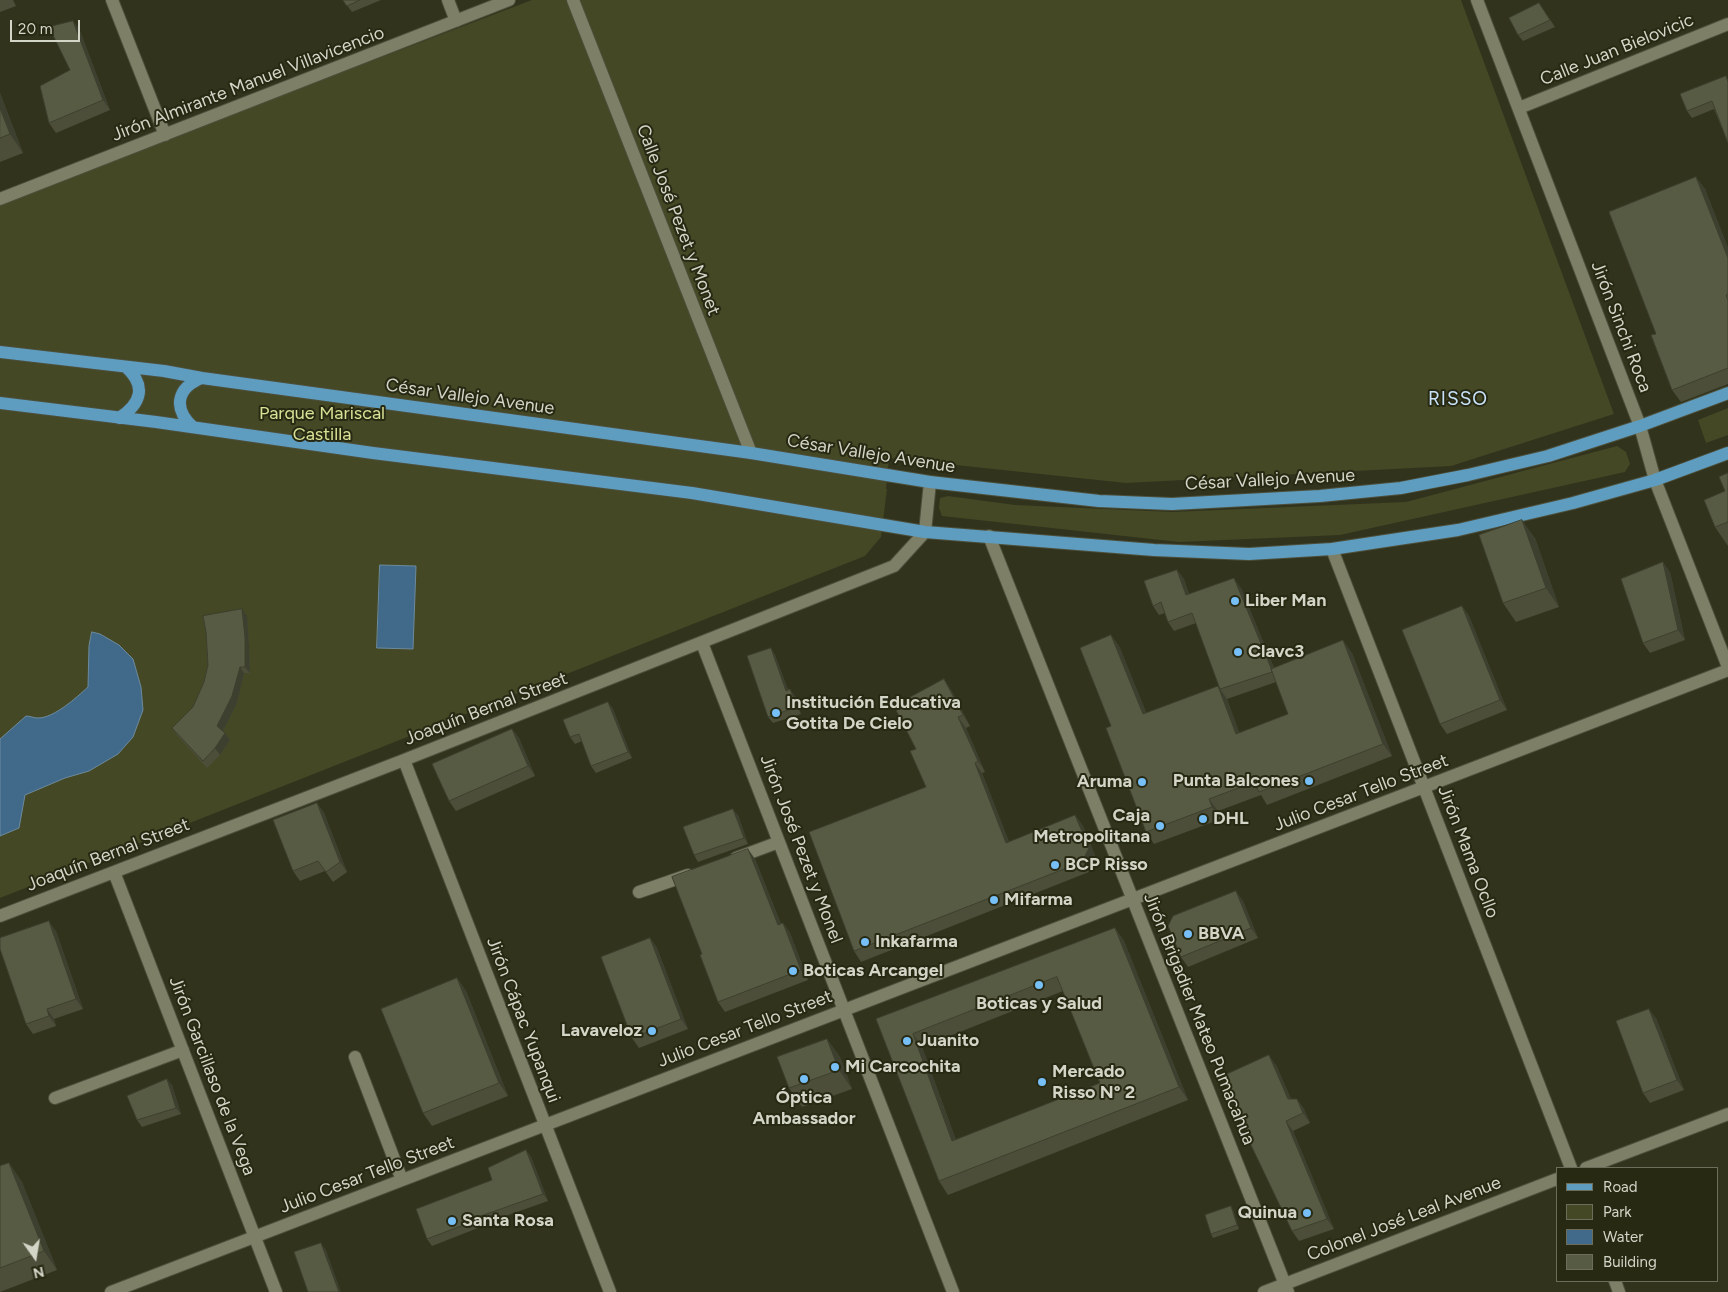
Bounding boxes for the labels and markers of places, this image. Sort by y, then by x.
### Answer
place label: Liber Man [1245,590,1326,612]
marker: Liber Man [1229,595,1241,607]
place label: Clavc3 [1248,641,1304,663]
marker: Clavc3 [1232,646,1244,658]
place label: Institución Educativa Gotita De Cielo [786,692,961,734]
marker: Institución Educativa Gotita De Cielo [770,707,782,719]
place label: Punta Balcones [1173,770,1299,792]
place label: Aruma [1077,771,1132,793]
marker: Punta Balcones [1303,775,1315,787]
marker: Aruma [1136,776,1148,788]
place label: Caja Metropolitana [1033,805,1150,848]
place label: DHL [1213,808,1249,830]
marker: DHL [1197,813,1209,825]
marker: Caja Metropolitana [1154,820,1166,832]
place label: BCP Risso [1065,854,1148,876]
marker: BCP Risso [1049,859,1061,871]
place label: Mifarma [1004,889,1073,911]
marker: Mifarma [988,894,1000,906]
place label: BBVA [1198,923,1244,945]
marker: BBVA [1182,928,1194,940]
place label: Inkafarma [875,931,958,953]
marker: Inkafarma [859,936,871,948]
place label: Boticas Arcangel [803,960,943,982]
marker: Boticas Arcangel [787,965,799,977]
marker: Boticas y Salud [1033,979,1045,991]
place label: Boticas y Salud [976,993,1102,1015]
place label: Lavaveloz [561,1020,642,1042]
marker: Lavaveloz [646,1025,658,1037]
place label: Juanito [917,1030,979,1052]
marker: Juanito [901,1035,913,1047]
place label: Mi Carcochita [845,1056,961,1078]
marker: Mi Carcochita [829,1061,841,1073]
place label: Mercado Risso N° 2 [1052,1061,1135,1104]
marker: Óptica Ambassador [798,1073,810,1085]
marker: Mercado Risso N° 2 [1036,1076,1048,1088]
place label: Óptica Ambassador [752,1087,856,1130]
place label: Quinua [1238,1202,1297,1224]
marker: Quinua [1301,1207,1313,1219]
place label: Santa Rosa [462,1210,554,1232]
marker: Santa Rosa [446,1215,458,1227]

